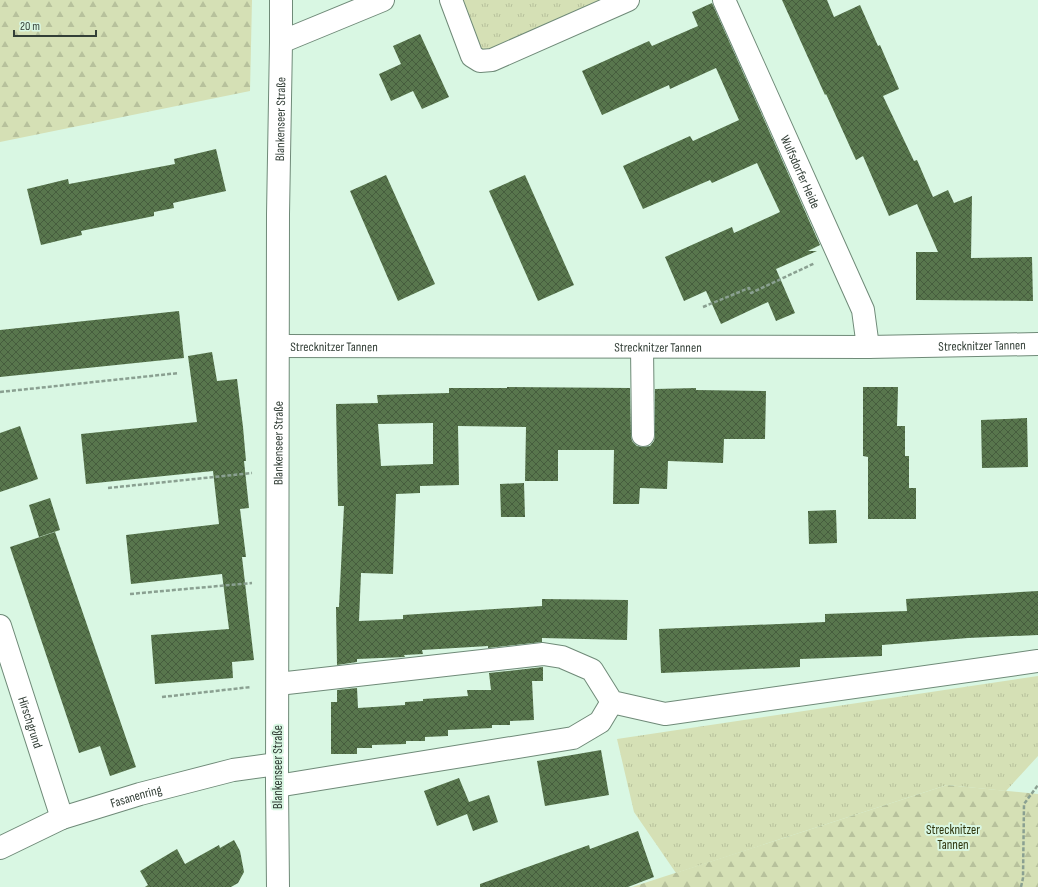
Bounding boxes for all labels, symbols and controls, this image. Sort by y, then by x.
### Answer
scale bar [14,12,96,38]
text: 20 m [20,19,40,34]
street label: Blankenseer Straße [272,77,289,161]
street label: Wulfsdorfer Heide [777,133,823,211]
street label: Strecknitzer Tannen [938,337,1026,355]
street label: Strecknitzer Tannen [290,339,378,355]
street label: Strecknitzer Tannen [614,340,702,356]
street label: Blankenseer Straße [271,401,287,485]
street label: Hirschgrund [14,695,46,750]
street label: Blankenseer Straße [270,725,286,809]
street label: Fasanenring [108,782,163,812]
park label: Strecknitzer Tannen [926,822,980,853]

